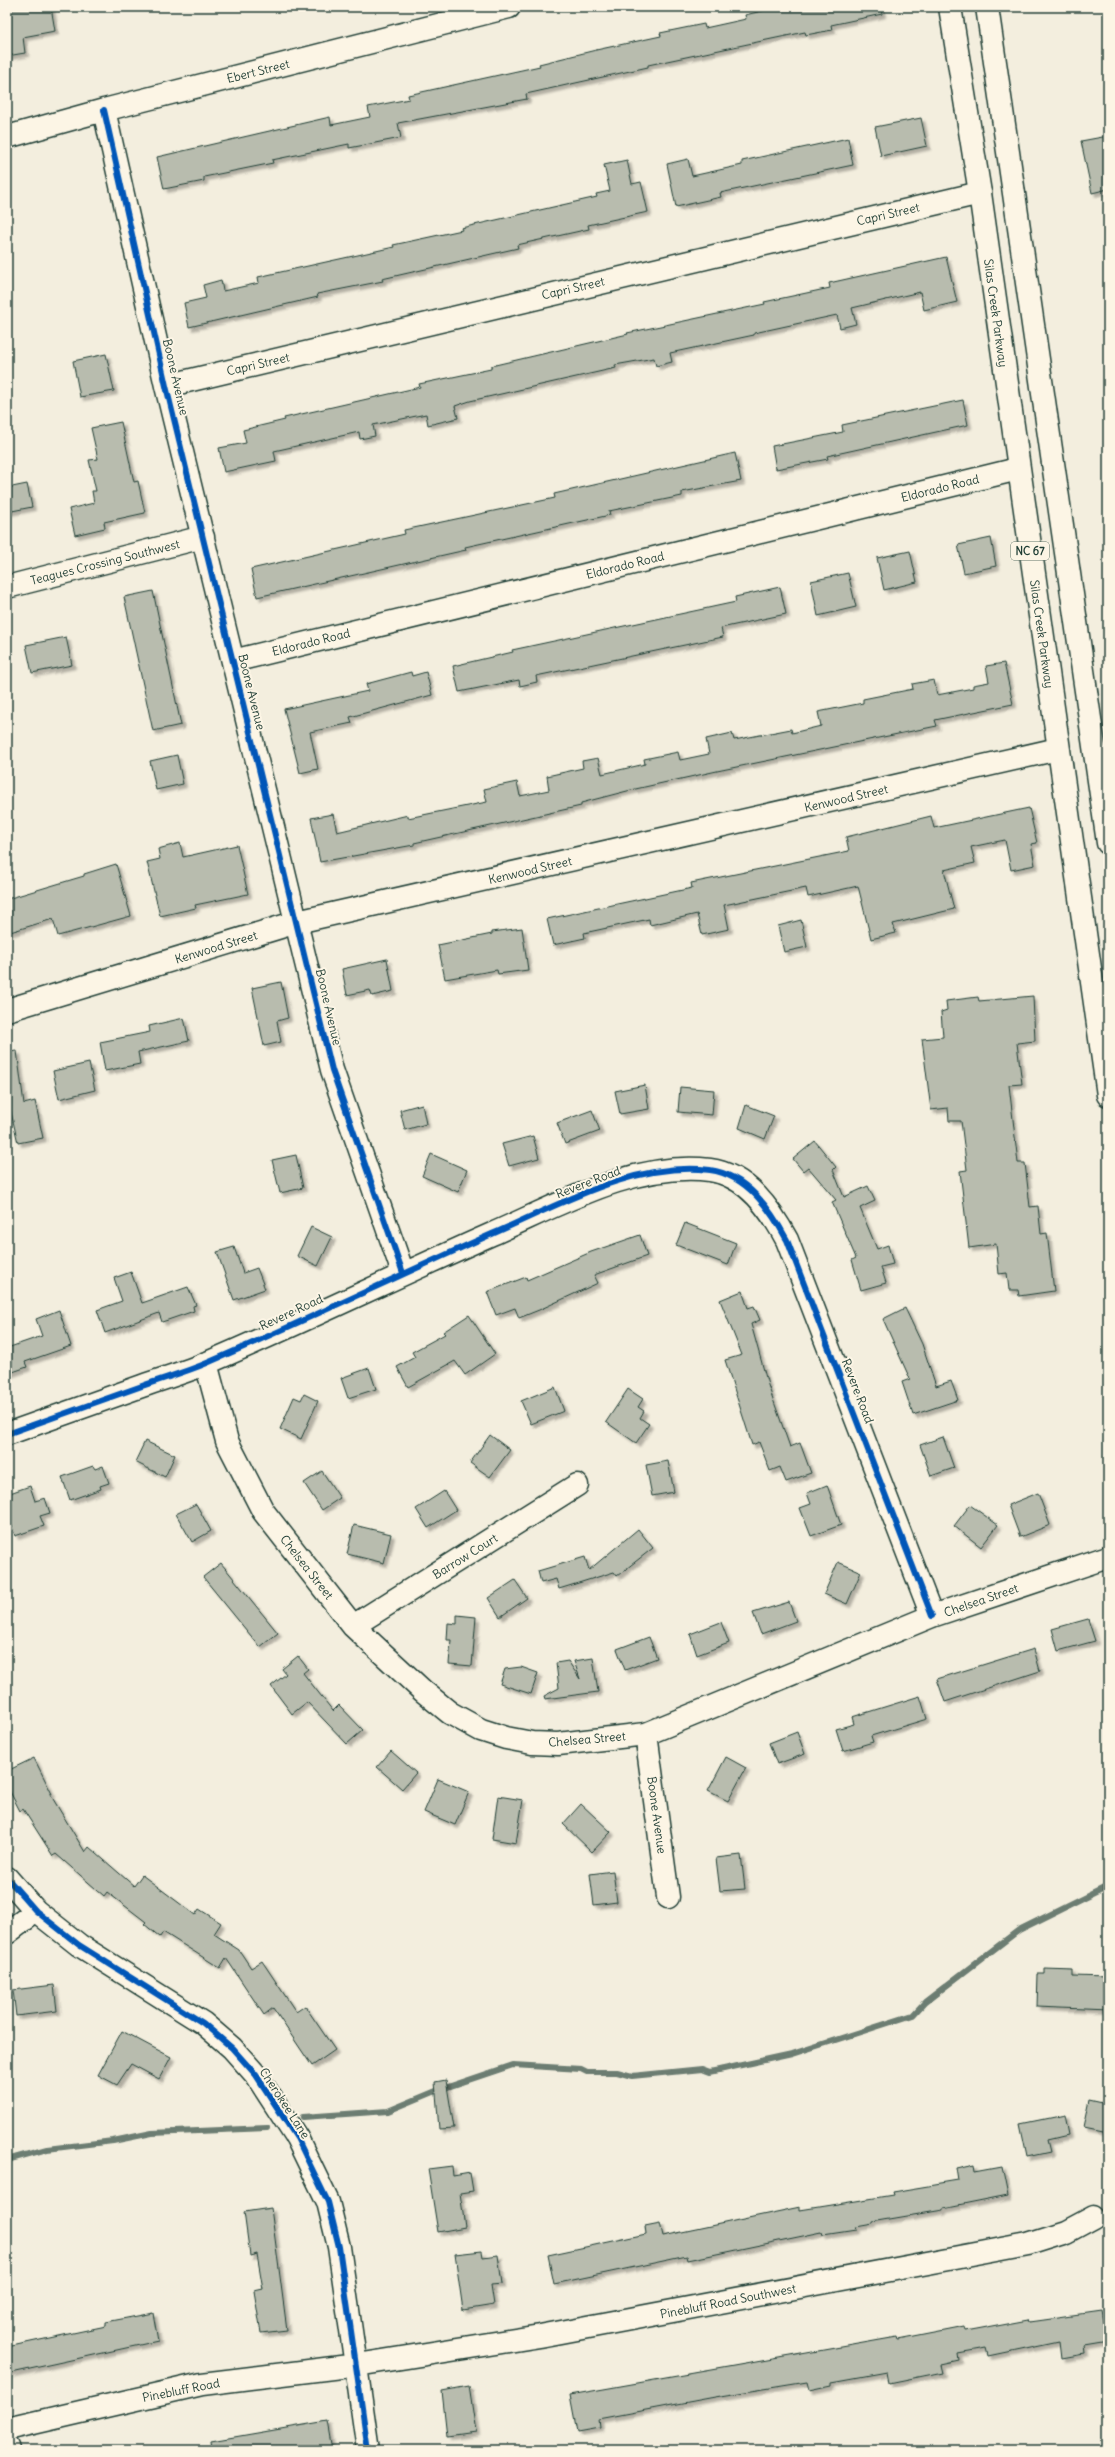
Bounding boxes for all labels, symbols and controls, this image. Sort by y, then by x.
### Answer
street label: Ebert Street [225,56,291,86]
street label: Capri Street [855,199,921,229]
street label: Silas Creek Parkway [981,258,1011,368]
street label: Capri Street [540,273,606,303]
street label: Boone Avenue [160,337,192,417]
street label: Capri Street [225,349,291,379]
street label: Eldorado Road [899,471,981,505]
street label: Teagues Crossing Southwest [29,536,181,588]
road number: NC 67 [1011,542,1049,560]
street label: Eldorado Road [584,548,666,582]
street label: Silas Creek Parkway [1027,579,1057,689]
street label: Eldorado Road [270,625,352,659]
street label: Boone Avenue [235,652,269,732]
street label: Kenwood Street [803,781,889,815]
street label: Kenwood Street [487,853,573,887]
street label: Kenwood Street [173,927,259,967]
street label: Boone Avenue [313,967,345,1047]
street label: Revere Road [554,1163,622,1201]
street label: Revere Road [257,1291,325,1333]
street label: Revere Road [839,1357,877,1425]
street label: Barrow Court [430,1530,500,1582]
street label: Chelsea Street [277,1532,337,1602]
street label: Chelsea Street [942,1580,1020,1620]
street label: Chelsea Street [548,1728,626,1750]
street label: Boone Avenue [644,1775,670,1855]
street label: Cherokee Lane [257,2065,313,2141]
street label: Pinebluff Road Southwest [659,2280,797,2322]
street label: Pinebluff Road [141,2375,221,2405]

